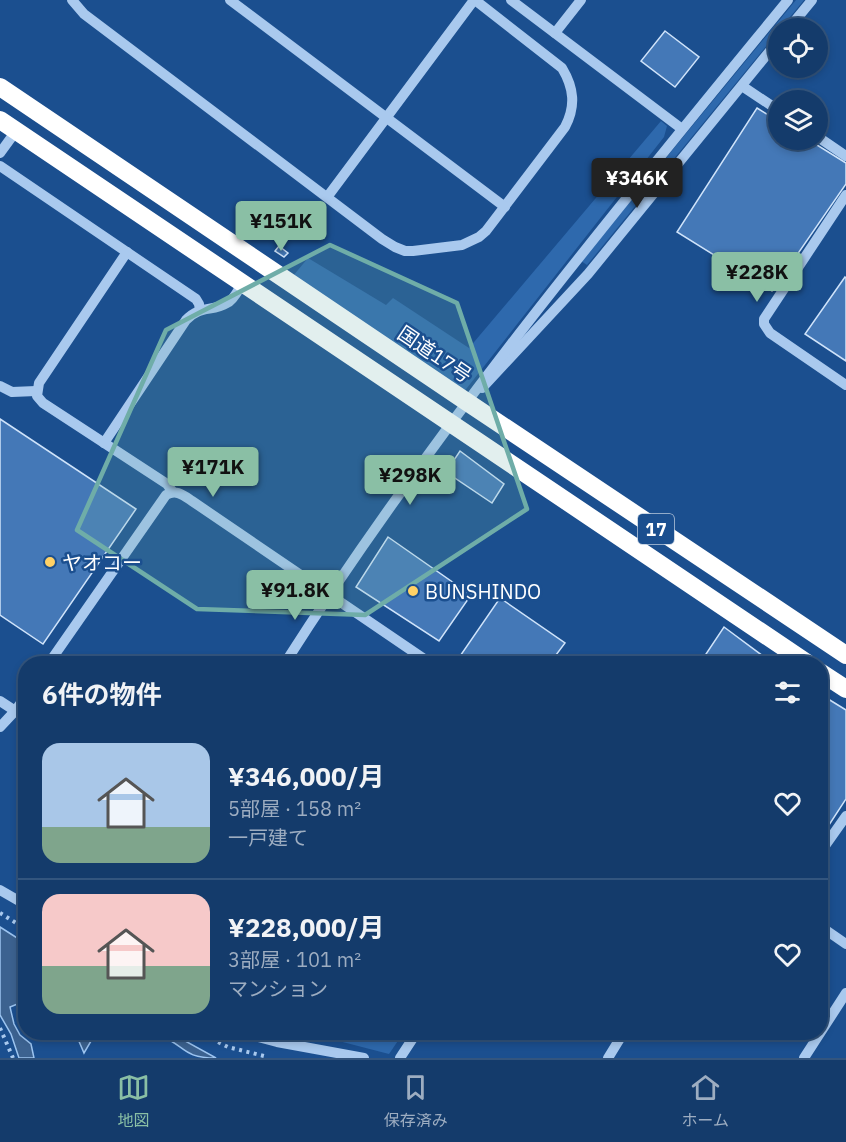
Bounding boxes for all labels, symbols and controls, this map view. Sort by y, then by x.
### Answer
map controls [768,18,828,150]
button: locate [768,18,828,78]
button: layers [768,90,828,150]
pin: ¥346K [595,158,679,209]
text: ¥346K [606,164,668,191]
pin: ¥151K [239,201,323,252]
text: ¥151K [250,207,312,234]
pin: ¥228K [715,252,799,303]
text: ¥228K [726,258,788,285]
street label: 国道17号 [393,319,477,389]
pin: ¥171K [171,447,255,498]
text: ¥171K [182,453,244,480]
pin: ¥298K [368,455,452,506]
text: ¥298K [379,461,441,488]
road number: 17 [638,514,674,544]
place label: ヤオコー [62,549,142,576]
marker: ヤオコー [43,555,57,569]
pin: ¥91.8K [246,570,344,621]
text: ¥91.8K [260,576,330,603]
place label: BUNSHINDO [425,578,541,605]
marker: BUNSHINDO [406,584,420,598]
icon: filters [771,676,804,709]
text: 6件の物件 [42,677,162,711]
text: ¥346,000/月 [228,759,385,793]
icon: home [90,767,162,839]
icon: heart [771,787,804,820]
text: 5部屋 · 158 m² [228,795,361,822]
text: 一戸建て [228,824,308,851]
text: ¥228,000/月 [228,910,385,944]
icon: home [90,918,162,990]
icon: heart [771,938,804,971]
text: 3部屋 · 101 m² [228,946,361,973]
text: マンション [228,975,328,1002]
tab: 地図 [117,1071,150,1131]
tab: 保存済み [384,1071,448,1131]
tab: ホーム [682,1071,729,1131]

